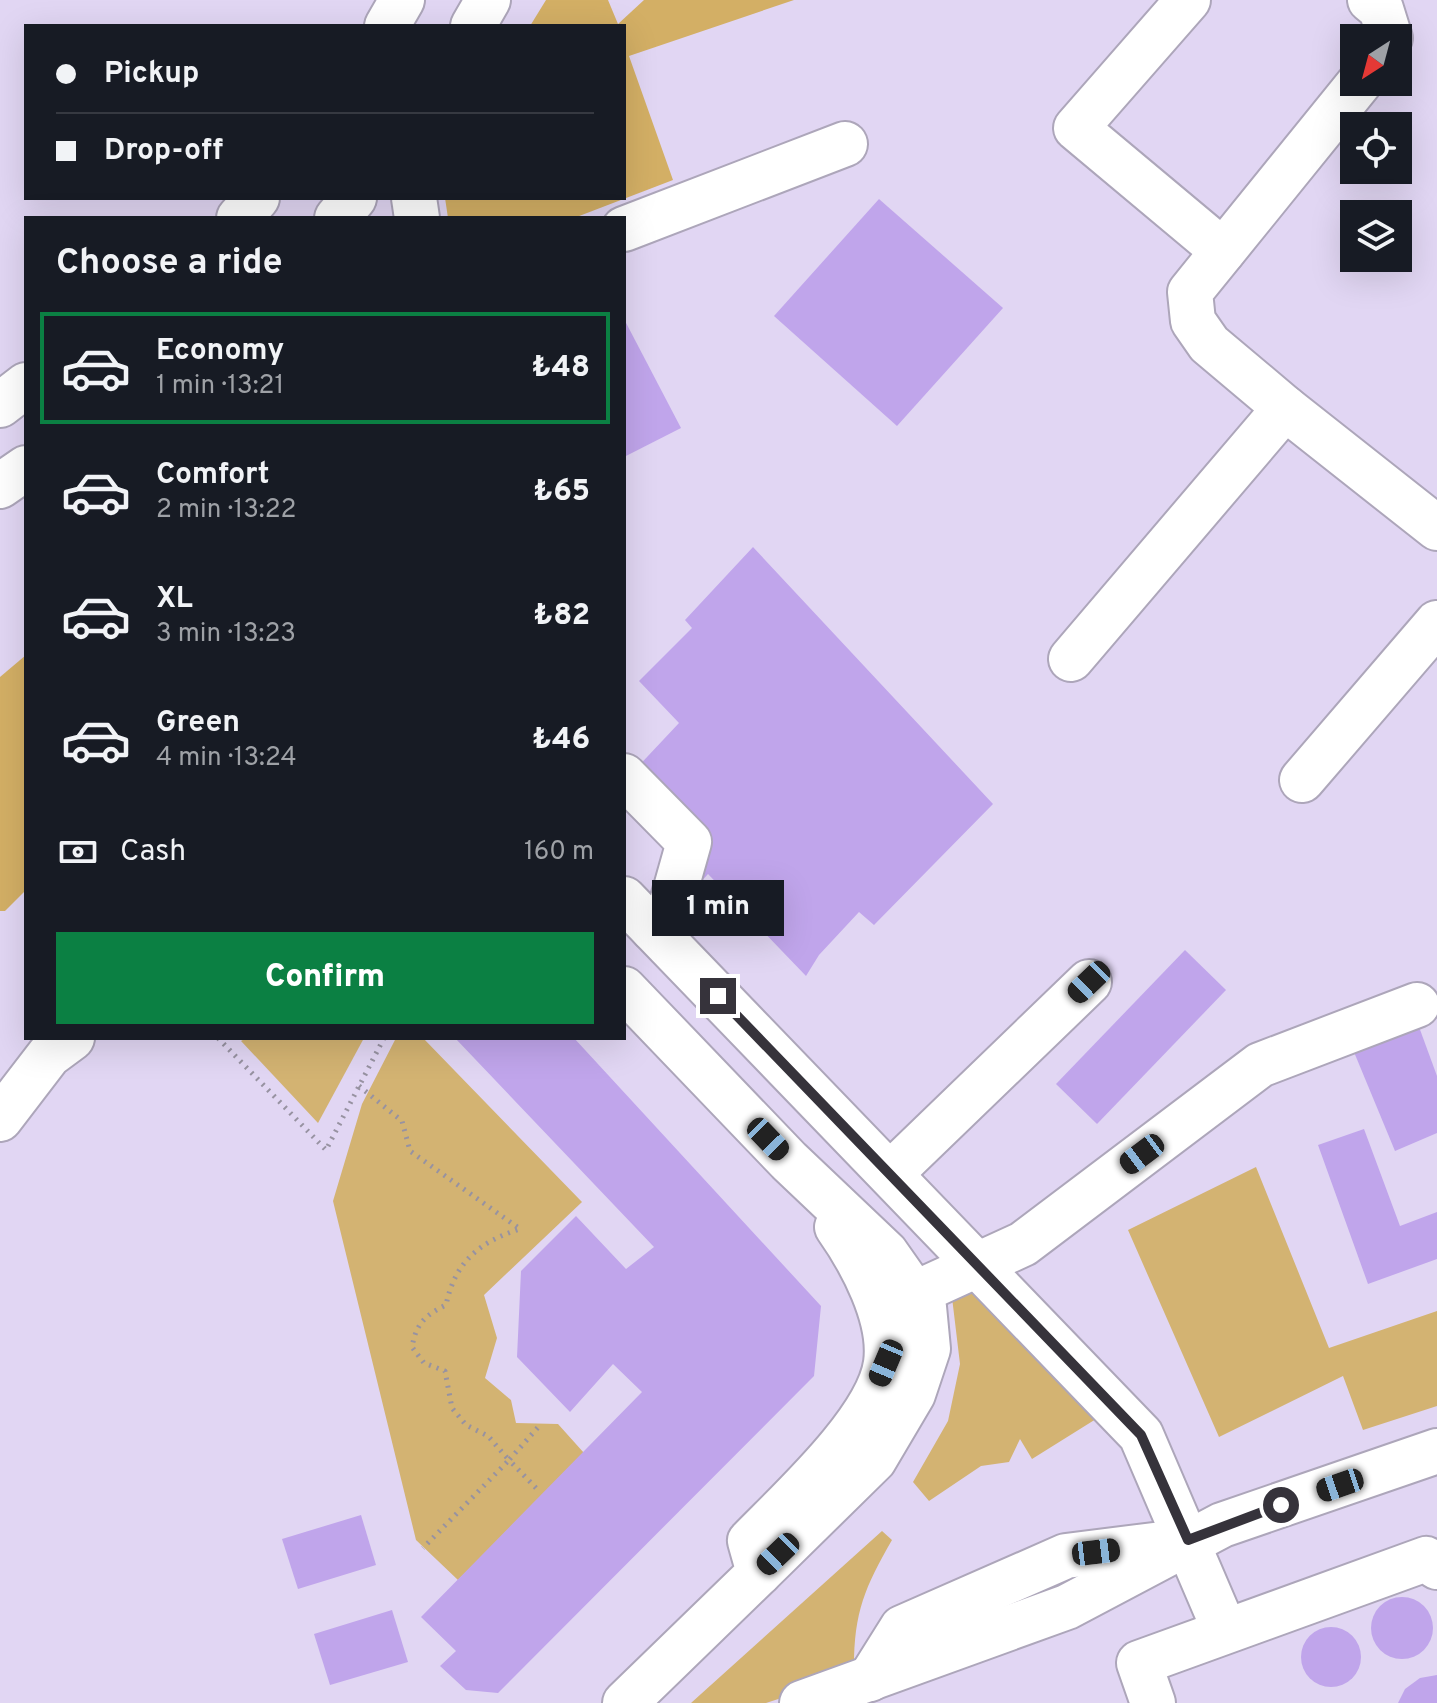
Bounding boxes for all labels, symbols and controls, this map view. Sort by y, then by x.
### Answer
north arrow [1340,24,1412,96]
map controls [1340,24,1412,272]
text: Pickup [104,56,199,93]
button: locate [1340,112,1412,184]
text: Drop-off [104,133,223,170]
button: layers [1340,200,1412,272]
text: Choose a ride [56,241,282,287]
icon: car [60,332,132,404]
text: Economy [156,333,284,370]
text: ₺48 [532,350,590,387]
text: 1 min · 13:21 [156,370,284,403]
icon: car [60,456,132,528]
text: Comfort [156,457,269,494]
text: ₺65 [533,474,590,511]
text: 2 min · 13:22 [156,494,297,527]
icon: car [60,580,132,652]
text: XL [156,581,193,618]
text: ₺82 [533,598,590,635]
text: 3 min · 13:23 [156,618,296,651]
icon: car [60,704,132,776]
text: Green [156,705,240,742]
text: ₺46 [532,722,590,759]
text: 4 min · 13:24 [156,742,297,775]
icon: cash [56,830,100,874]
text: Cash [120,834,186,871]
text: 160 m [524,836,594,869]
callout: 1 min [652,880,784,936]
text: 1 min [686,891,750,924]
button: Confirm [56,932,594,1024]
car [1063,957,1115,1007]
route end [700,978,736,1014]
car [743,1113,793,1165]
car [1116,1130,1168,1178]
car [866,1336,906,1390]
car [1313,1466,1367,1504]
route start [1263,1487,1299,1523]
car [752,1529,804,1579]
car [1071,1537,1121,1567]

